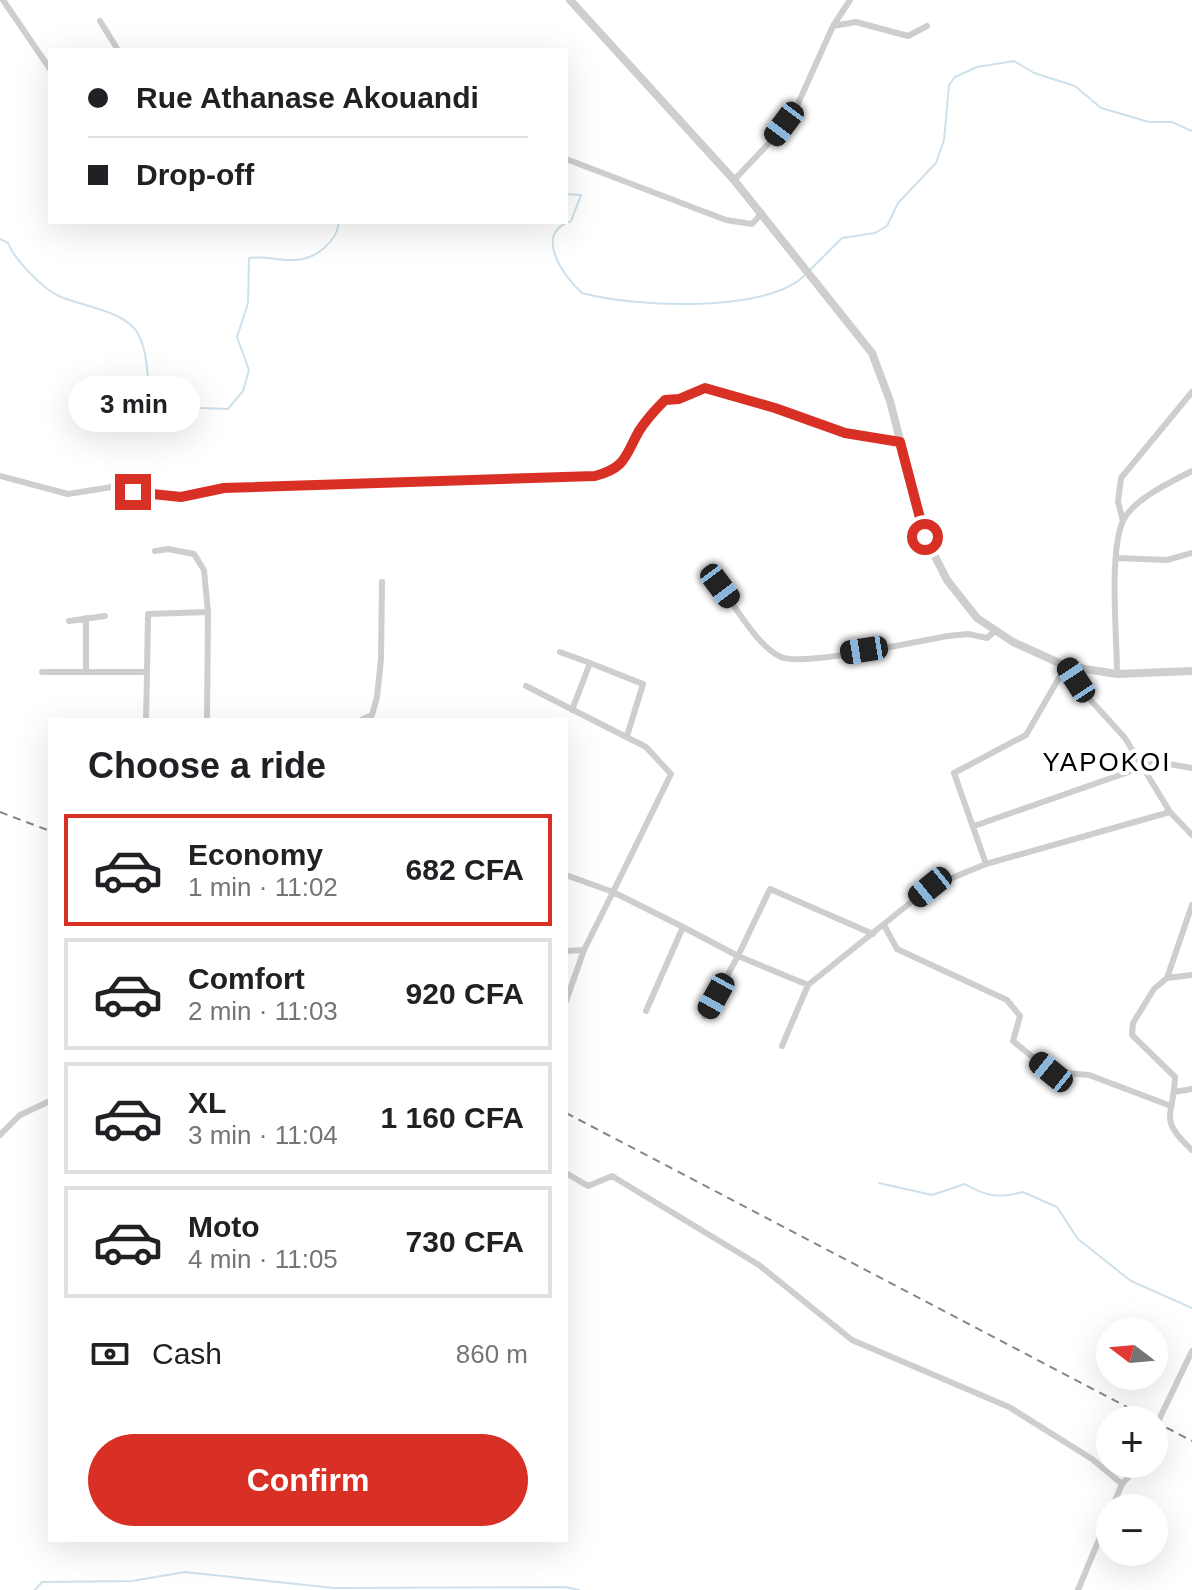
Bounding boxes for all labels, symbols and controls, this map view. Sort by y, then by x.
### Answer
text: Rue Athanase Akouandi [136,81,479,114]
car [760,98,808,150]
text: Drop-off [136,158,254,191]
callout: 3 min [67,376,199,432]
text: 3 min [100,389,168,419]
route end [115,474,151,510]
route start [907,519,943,555]
car [696,560,744,612]
car [838,634,890,666]
car [1053,653,1099,707]
text: Choose a ride [88,745,326,786]
district label: YAPOKOI [1042,747,1172,777]
icon: car [92,834,164,906]
text: Economy [188,838,323,871]
text: 682 CFA [406,853,524,886]
car [904,863,956,911]
text: 1 min · 11:02 [188,872,338,902]
icon: car [92,958,164,1030]
text: Comfort [188,962,305,995]
car [694,969,738,1023]
text: 920 CFA [406,977,524,1010]
text: 2 min · 11:03 [188,996,338,1026]
car [1025,1048,1077,1096]
icon: car [92,1082,164,1154]
text: XL [188,1086,226,1119]
text: 1 160 CFA [381,1101,524,1134]
text: 3 min · 11:04 [188,1120,338,1150]
icon: car [92,1206,164,1278]
text: Moto [188,1210,260,1243]
text: 730 CFA [406,1225,524,1258]
text: 4 min · 11:05 [188,1244,338,1274]
north arrow [1096,1318,1168,1390]
map controls [1096,1318,1168,1566]
icon: cash [88,1332,132,1376]
text: Cash [152,1337,222,1370]
text: 860 m [456,1339,528,1369]
button: + [1096,1406,1168,1478]
button: Confirm [88,1434,528,1526]
button: − [1096,1494,1168,1566]

